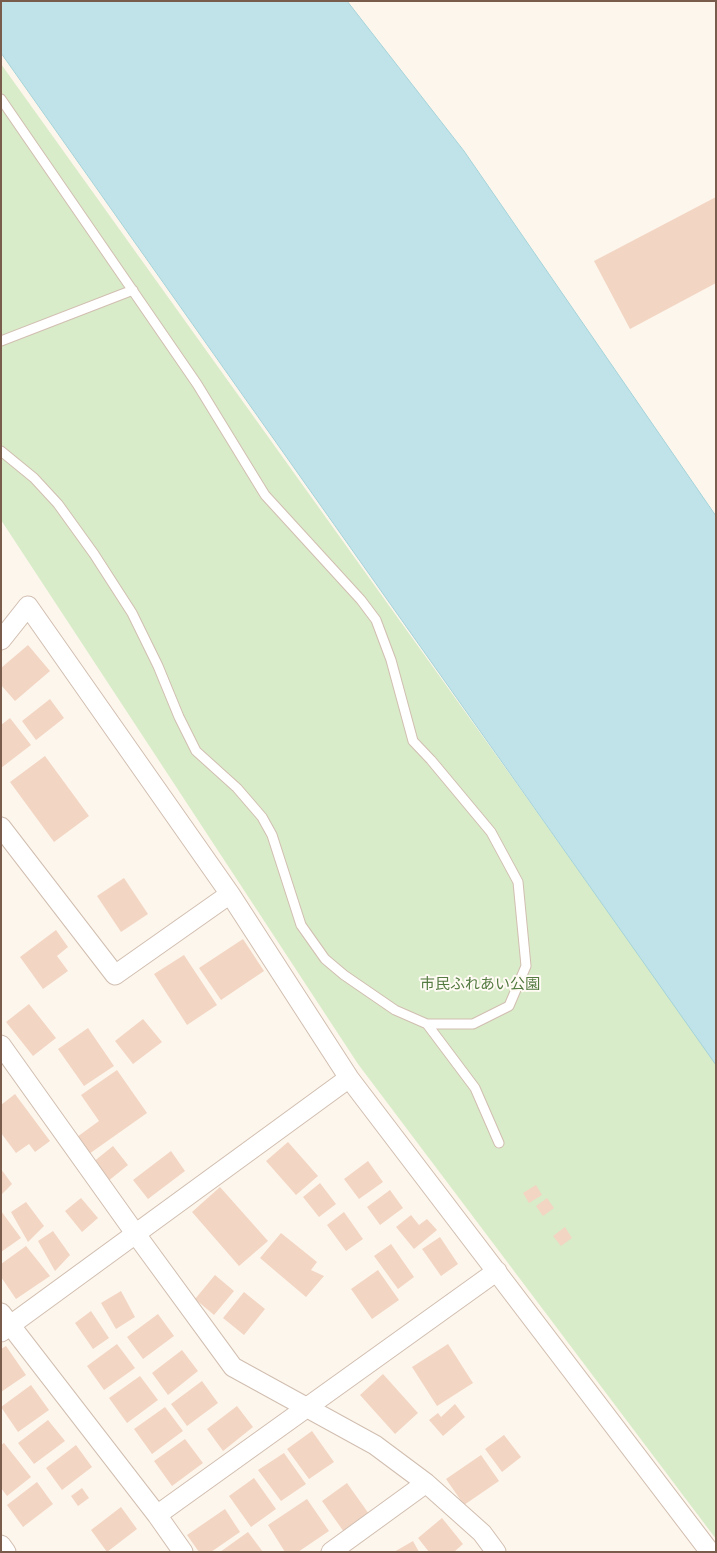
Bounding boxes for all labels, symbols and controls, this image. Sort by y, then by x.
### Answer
park label: 市民ふれあい公園 [420,975,540,993]

